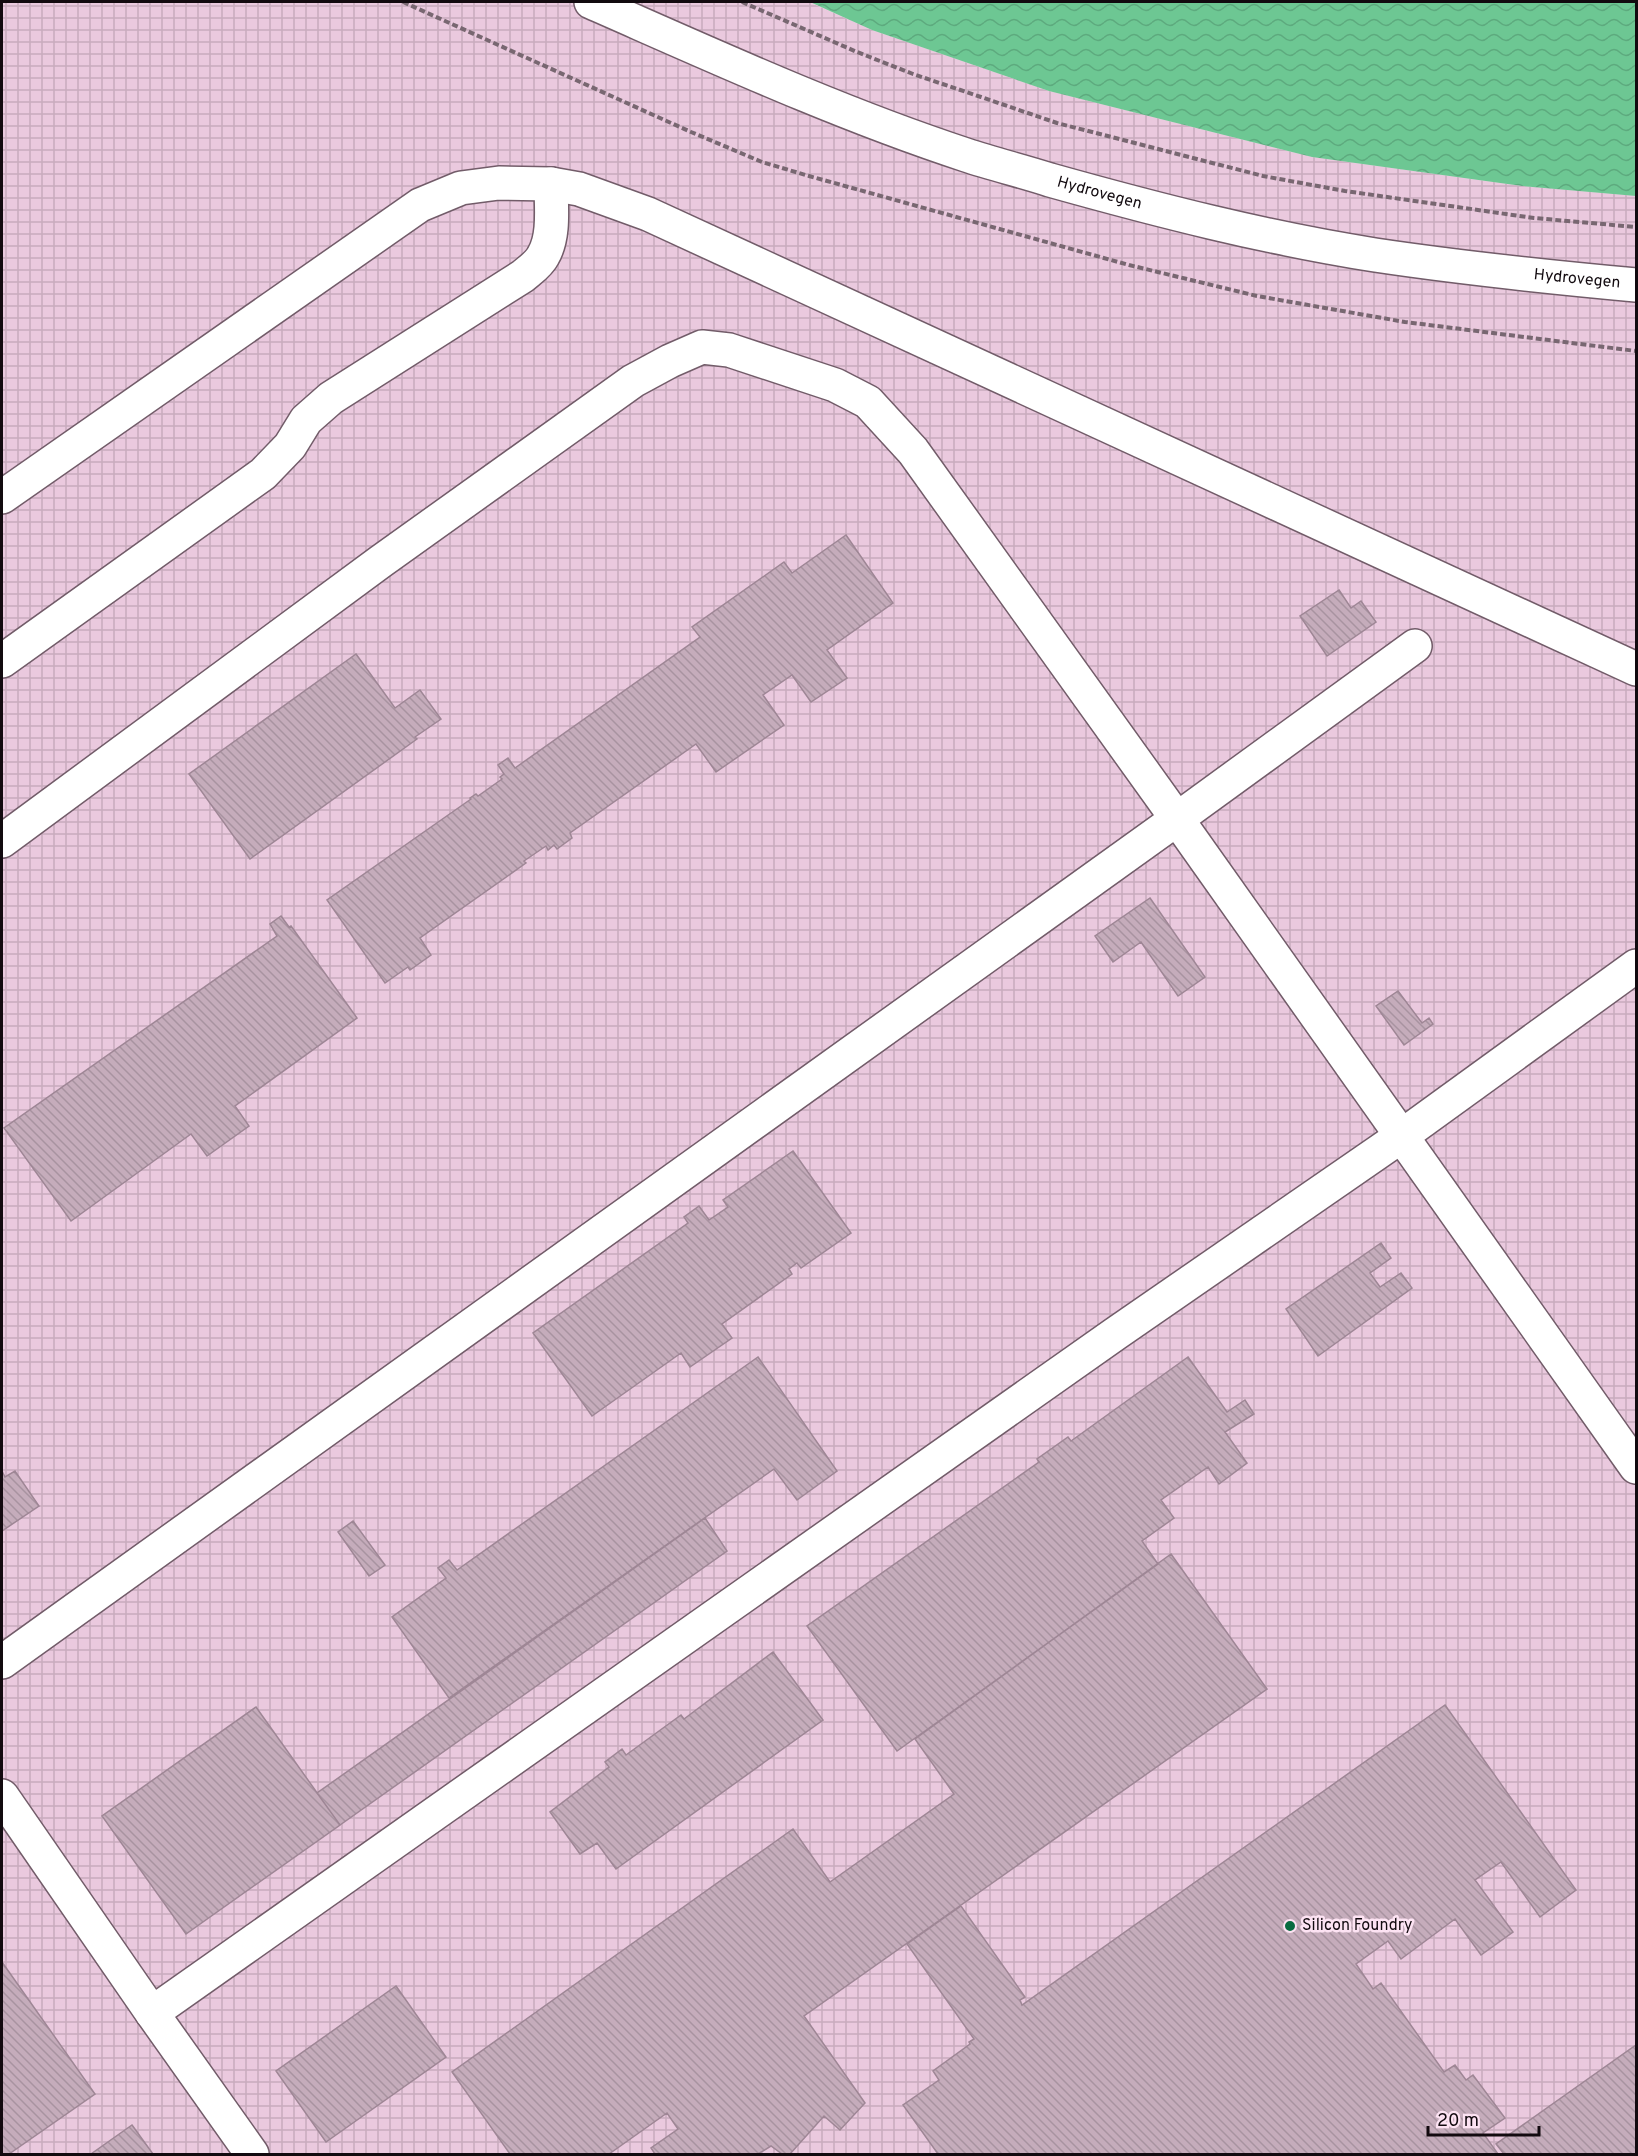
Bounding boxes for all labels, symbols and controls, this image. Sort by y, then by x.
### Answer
street label: Hydrovegen [1055,172,1144,214]
street label: Hydrovegen [1533,265,1621,294]
place label: Silicon Foundry [1302,1916,1412,1936]
marker: Silicon Foundry [1283,1919,1297,1933]
scale bar [1428,2099,1539,2137]
text: 20 m [1437,2110,1479,2133]

